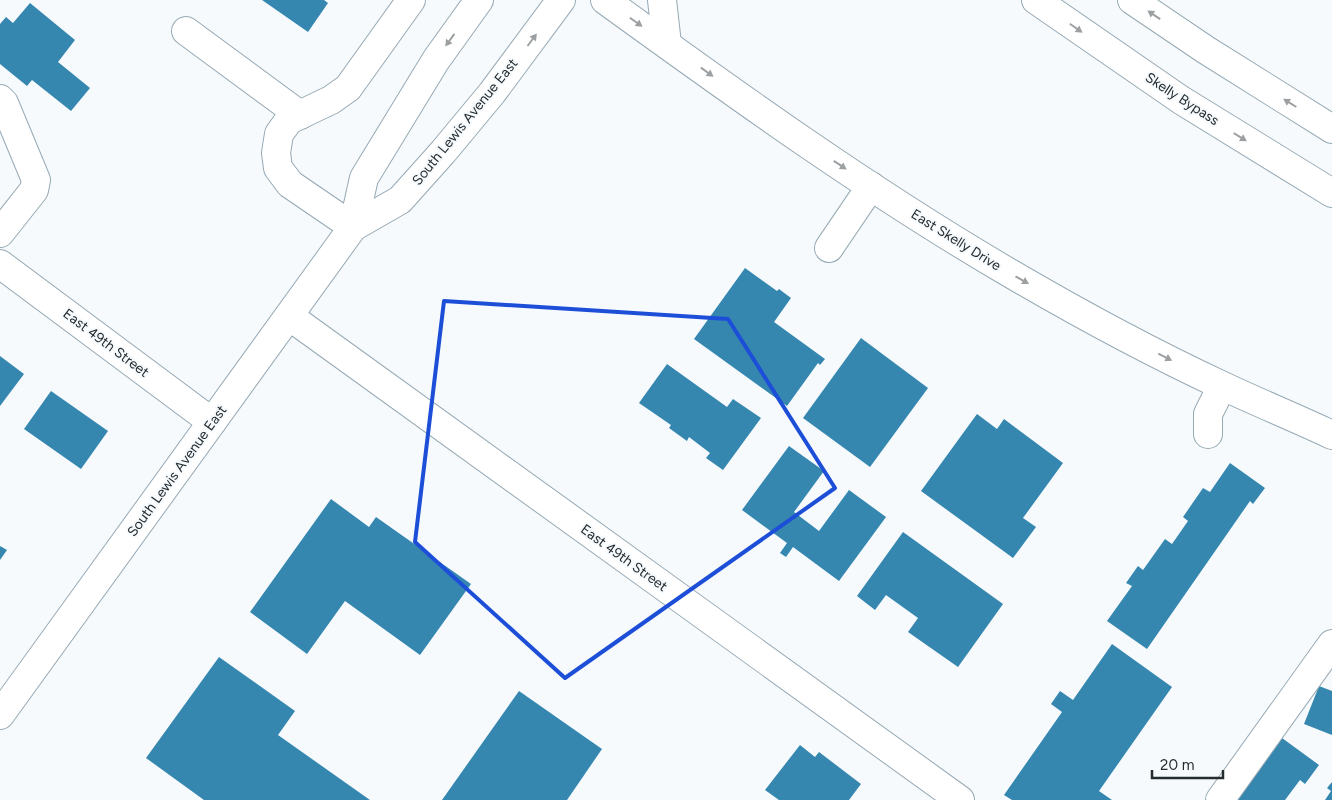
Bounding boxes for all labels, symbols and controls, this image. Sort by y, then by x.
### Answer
one-way arrow [1147,10,1161,20]
one-way arrow [629,17,643,27]
one-way arrow [1069,23,1083,33]
one-way arrow [445,33,455,47]
one-way arrow [526,34,537,47]
street label: South Lewis Avenue East [409,55,521,189]
one-way arrow [700,67,713,78]
street label: Skelly Bypass [1142,69,1222,129]
one-way arrow [1284,99,1297,108]
one-way arrow [1234,132,1247,142]
one-way arrow [833,160,847,170]
street label: East Skelly Drive [908,206,1004,275]
one-way arrow [1015,275,1029,284]
street label: East 49th Street [60,305,152,381]
one-way arrow [1158,353,1172,361]
street label: South Lewis Avenue East [124,402,230,540]
street label: East 49th Street [577,521,671,595]
scale bar [1152,748,1223,780]
text: 20 m [1160,756,1194,774]

